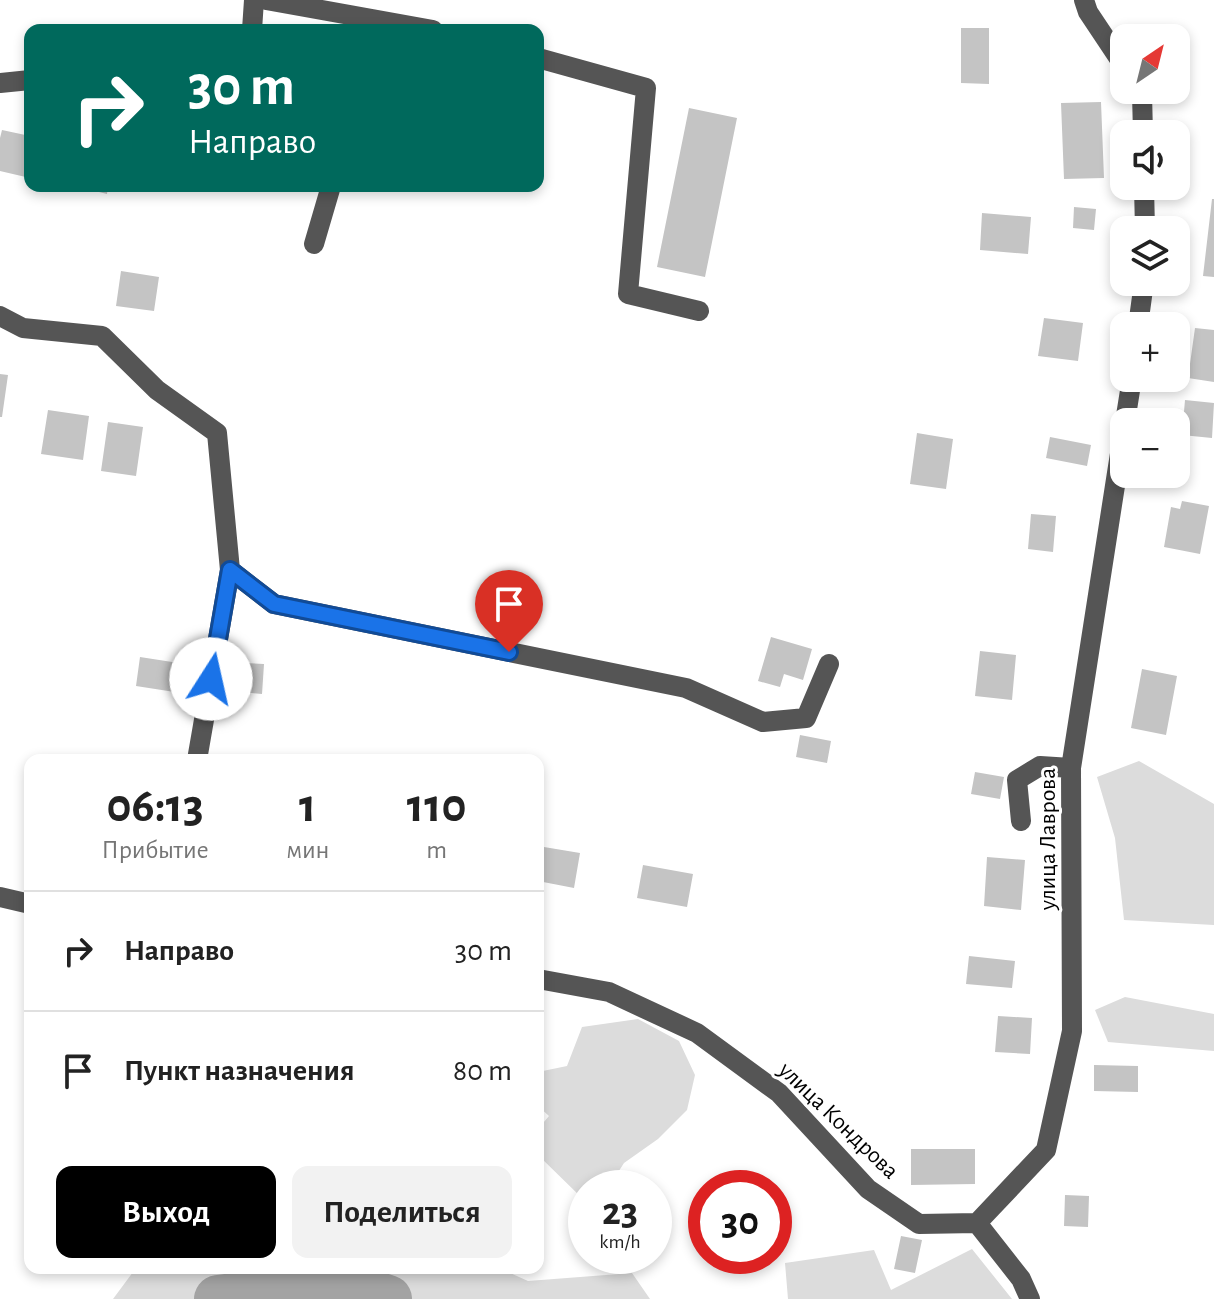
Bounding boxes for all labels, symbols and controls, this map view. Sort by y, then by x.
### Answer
north arrow [1110,24,1190,104]
map controls [1110,24,1190,488]
icon: right [56,56,160,160]
text: 30 m [188,59,295,115]
button: sound [1110,120,1190,200]
text: Направо [188,124,316,160]
button: layers [1110,216,1190,296]
button: + [1110,312,1190,392]
button: − [1110,408,1190,488]
pin [475,570,543,652]
icon: arrive [487,582,531,626]
position arrow [169,637,253,721]
street label: улица Лаврова [1036,768,1060,911]
text: 06:13 [107,783,204,831]
text: 1 [299,783,316,831]
text: 110 [407,783,466,831]
text: Прибытие [102,837,209,863]
text: мин [286,837,329,863]
text: m [426,837,447,863]
icon: right [56,929,100,973]
text: Направо [124,936,234,966]
text: 30 m [455,936,512,966]
icon: arrive [56,1049,100,1093]
text: Пункт назначения [124,1056,355,1086]
text: 80 m [453,1056,512,1086]
street label: улица Кондрова [773,1057,903,1184]
button: Выход [56,1166,276,1258]
button: Поделиться [292,1166,512,1258]
speed limit sign: 30 [688,1170,792,1274]
text: 23 [602,1192,638,1232]
text: km/h [599,1232,641,1252]

